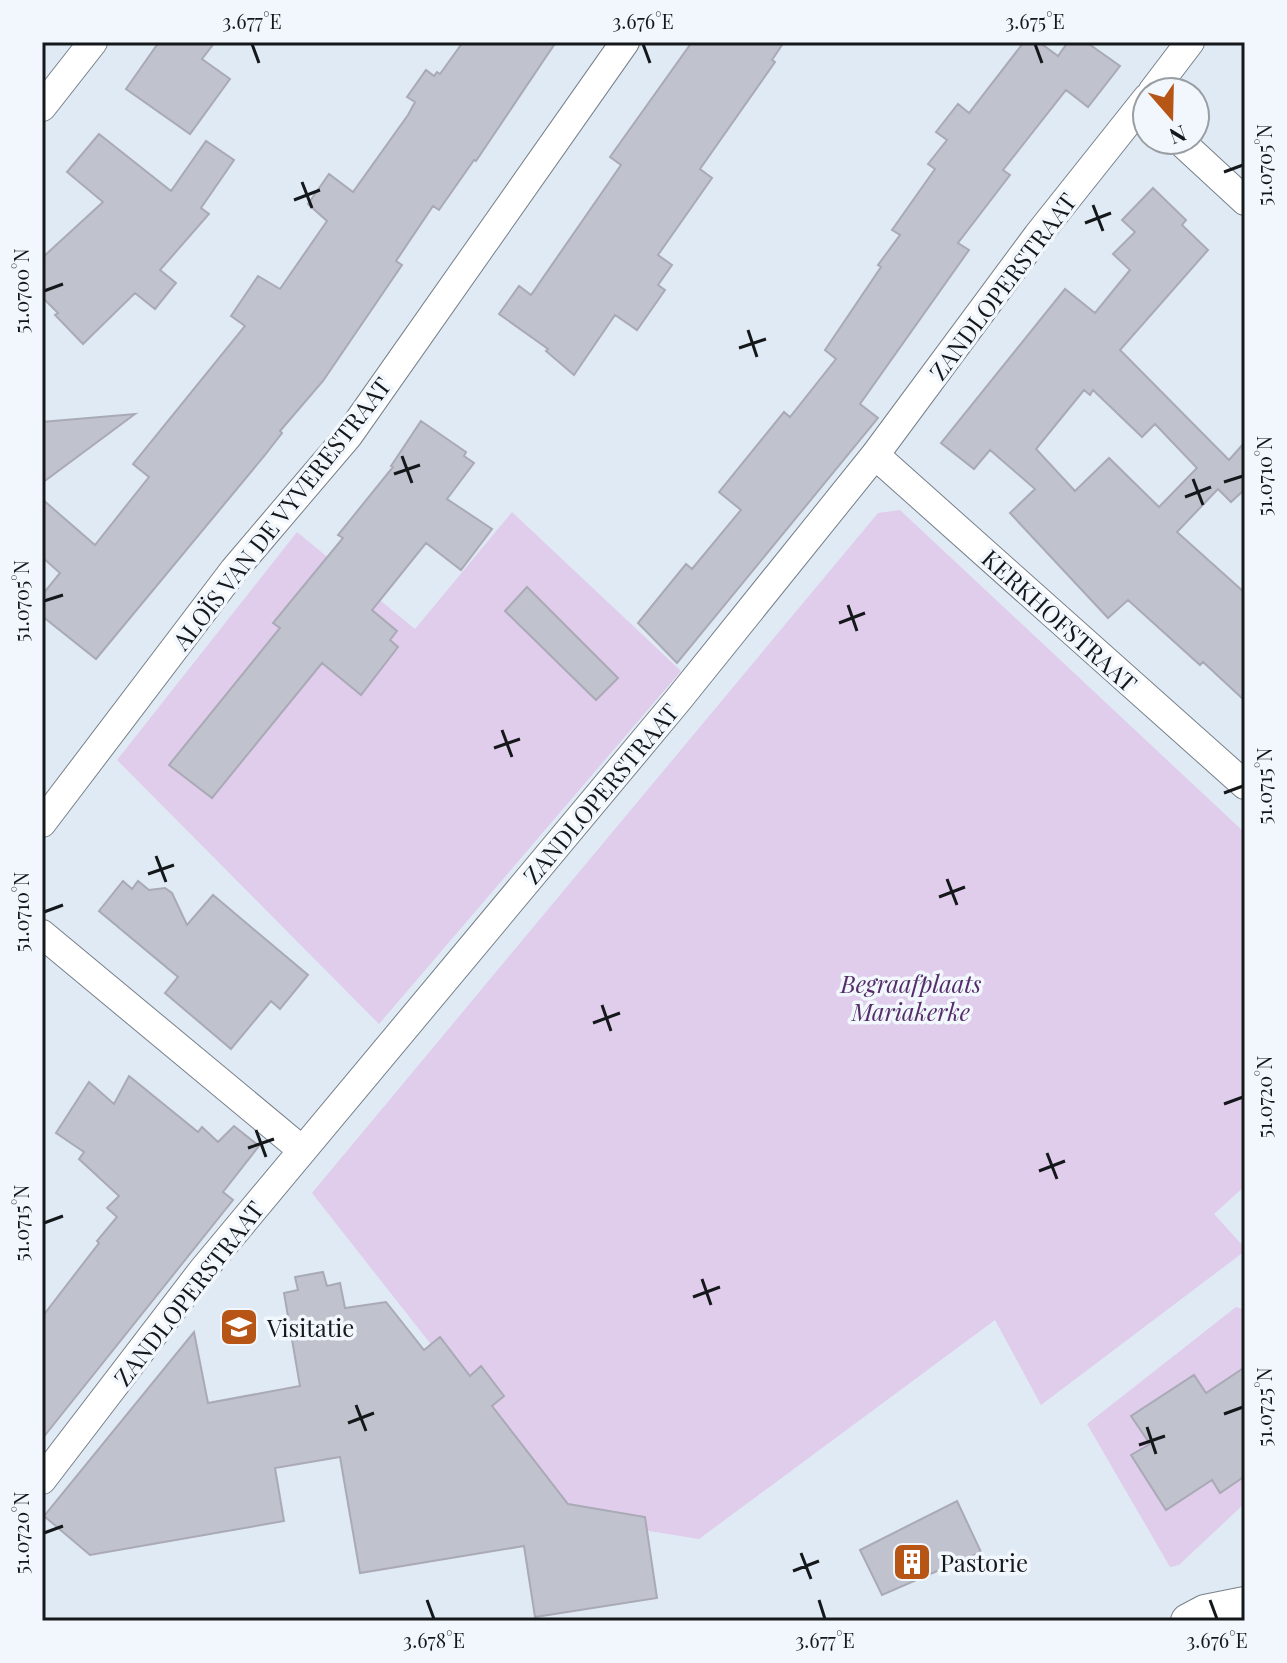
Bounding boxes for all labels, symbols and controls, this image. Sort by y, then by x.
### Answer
text: 3.677°E [222,7,282,34]
text: 3.676°E [612,7,674,34]
text: 3.675°E [1005,7,1065,34]
north arrow [1131,76,1211,156]
text: N [1165,119,1191,153]
text: 51.0705°N [1250,124,1277,206]
street label: ZANDLOPERSTRAAT [921,186,1083,386]
text: 51.0700°N [7,248,34,334]
street label: ALOÏS VAN DE VYVERESTRAAT [164,370,397,657]
text: 51.0710°N [1250,436,1277,516]
street label: KERKHOFSTRAAT [976,542,1144,698]
text: 51.0705°N [7,560,34,642]
street label: ZANDLOPERSTRAAT [515,696,685,890]
text: 51.0715°N [1250,748,1277,824]
text: 51.0710°N [7,872,34,952]
park label: Begraafplaats Mariakerke [840,967,981,1027]
text: 51.0720°N [1250,1056,1277,1138]
text: 51.0715°N [7,1185,34,1261]
street label: ZANDLOPERSTRAAT [106,1194,270,1392]
school or university icon: Visitatie [218,1306,260,1348]
place label: Visitatie [266,1311,354,1343]
text: 51.0725°N [1250,1367,1277,1447]
text: 51.0720°N [7,1492,34,1574]
building icon: Pastorie [891,1541,933,1583]
place label: Pastorie [940,1546,1028,1578]
text: 3.678°E [403,1626,465,1653]
text: 3.677°E [795,1626,855,1653]
text: 3.676°E [1186,1626,1248,1653]

